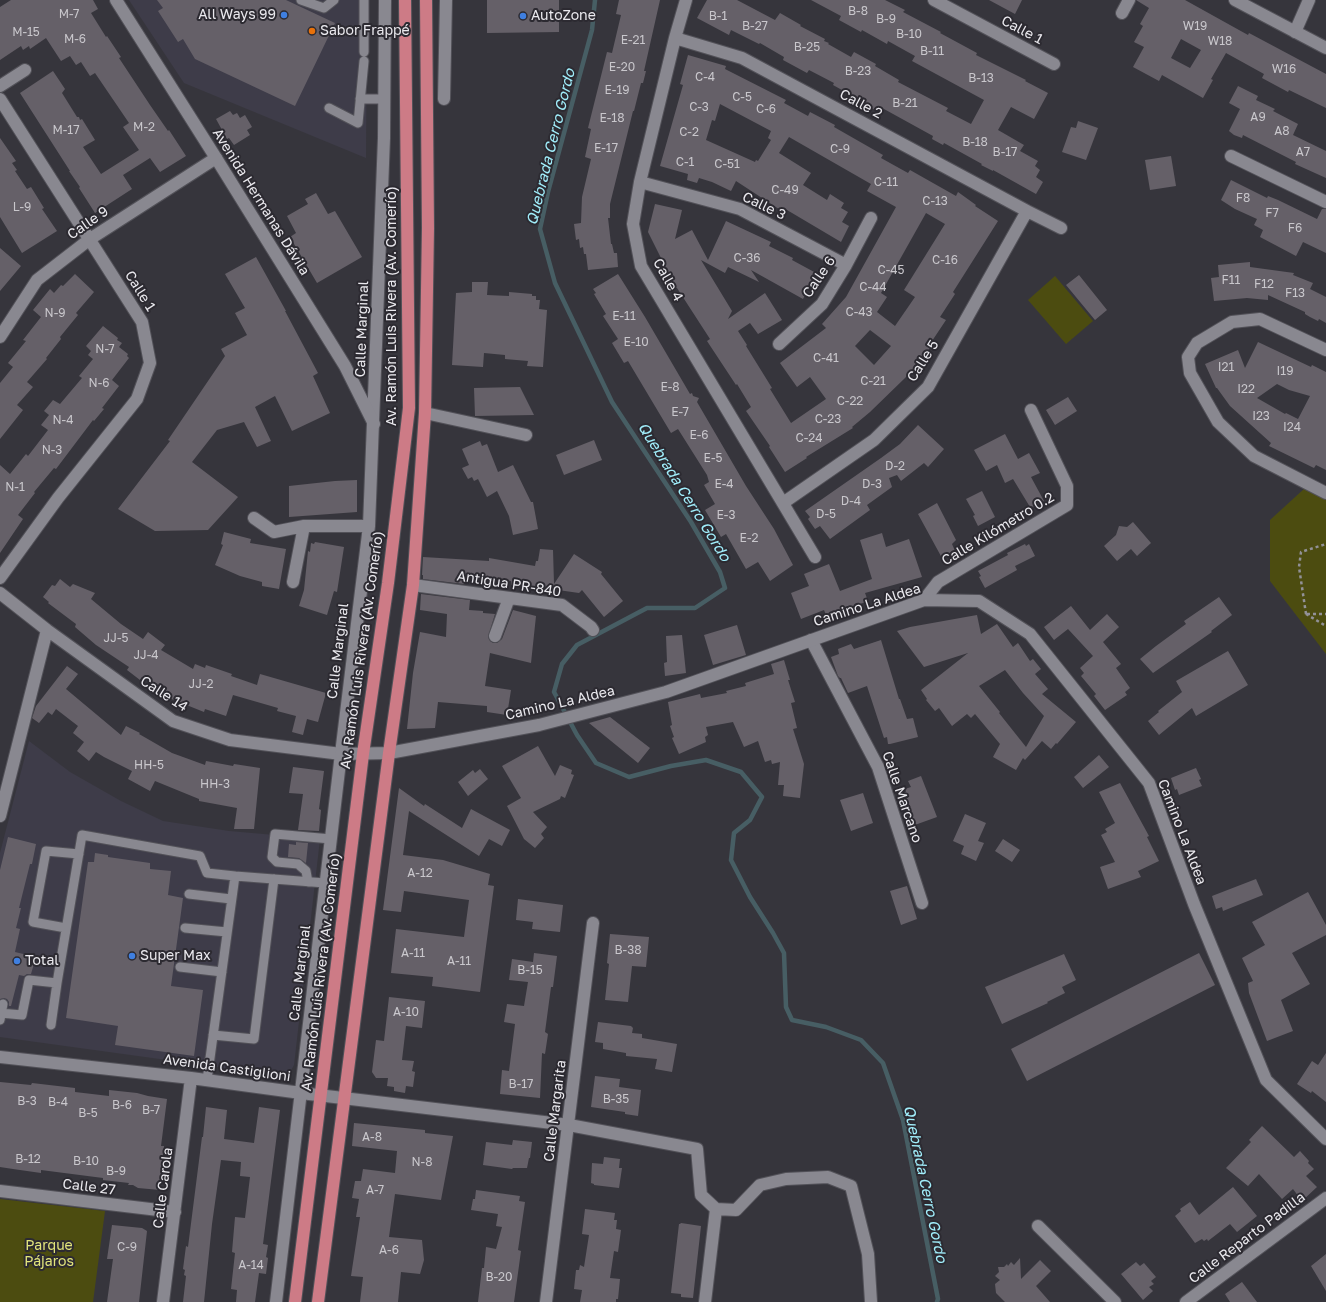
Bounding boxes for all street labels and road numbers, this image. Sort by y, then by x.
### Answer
street label: Calle 1 [998,12,1046,48]
street label: Calle 2 [837,86,885,122]
street label: Avenida Hermanas Dávila [209,125,313,279]
street label: Av. Ramón Luis Rivera (Av. Comerío) [384,186,400,426]
street label: Calle 3 [740,188,788,224]
street label: Calle 9 [64,203,112,243]
street label: Calle 6 [799,253,839,301]
street label: Calle 4 [649,256,687,304]
street label: Calle 1 [121,268,159,314]
street label: Calle Marginal [352,280,372,378]
street label: Calle 5 [904,337,942,385]
street label: Calle Kilómetro 0.2 [939,489,1057,569]
street label: Av. Ramón Luis Rivera (Av. Comerío) [337,530,387,770]
street label: Antigua PR-840 [456,567,562,601]
street label: Camino La Aldea [811,580,923,630]
street label: Calle Marginal [324,602,352,700]
street label: Calle 14 [137,672,191,716]
street label: Camino La Aldea [504,682,616,724]
street label: Calle Marcano [878,749,926,845]
street label: Camino La Aldea [1154,777,1210,887]
street label: Av. Ramón Luis Rivera (Av. Comerío) [298,852,344,1092]
street label: Calle Marginal [286,924,314,1022]
street label: Avenida Castiglioni [162,1051,292,1085]
street label: Calle Margarita [540,1059,570,1163]
street label: Calle Carola [150,1147,176,1229]
street label: Calle 27 [61,1175,117,1199]
street label: Calle Reparto Padilla [1186,1189,1308,1287]

